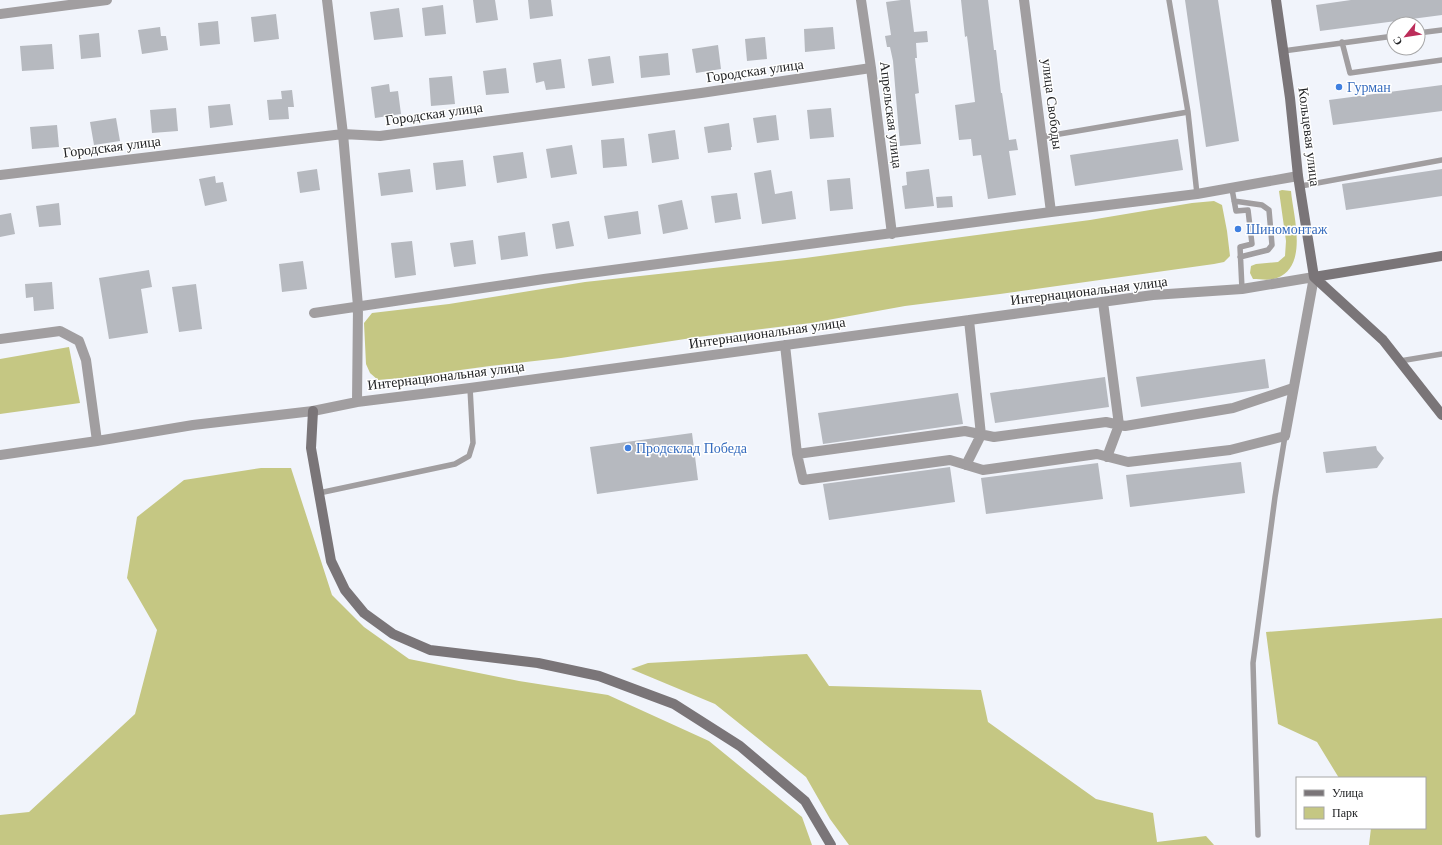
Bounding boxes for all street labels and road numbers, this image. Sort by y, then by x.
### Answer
street label: Городская улица [705,57,805,85]
street label: улица Свободы [1039,58,1065,151]
street label: Апрельская улица [877,61,905,170]
street label: Кольцевая улица [1295,87,1323,188]
street label: Городская улица [384,100,484,128]
street label: Городская улица [62,133,162,160]
street label: Интернациональная улица [1010,274,1169,308]
street label: Интернациональная улица [688,314,847,351]
street label: Интернациональная улица [367,359,526,393]

